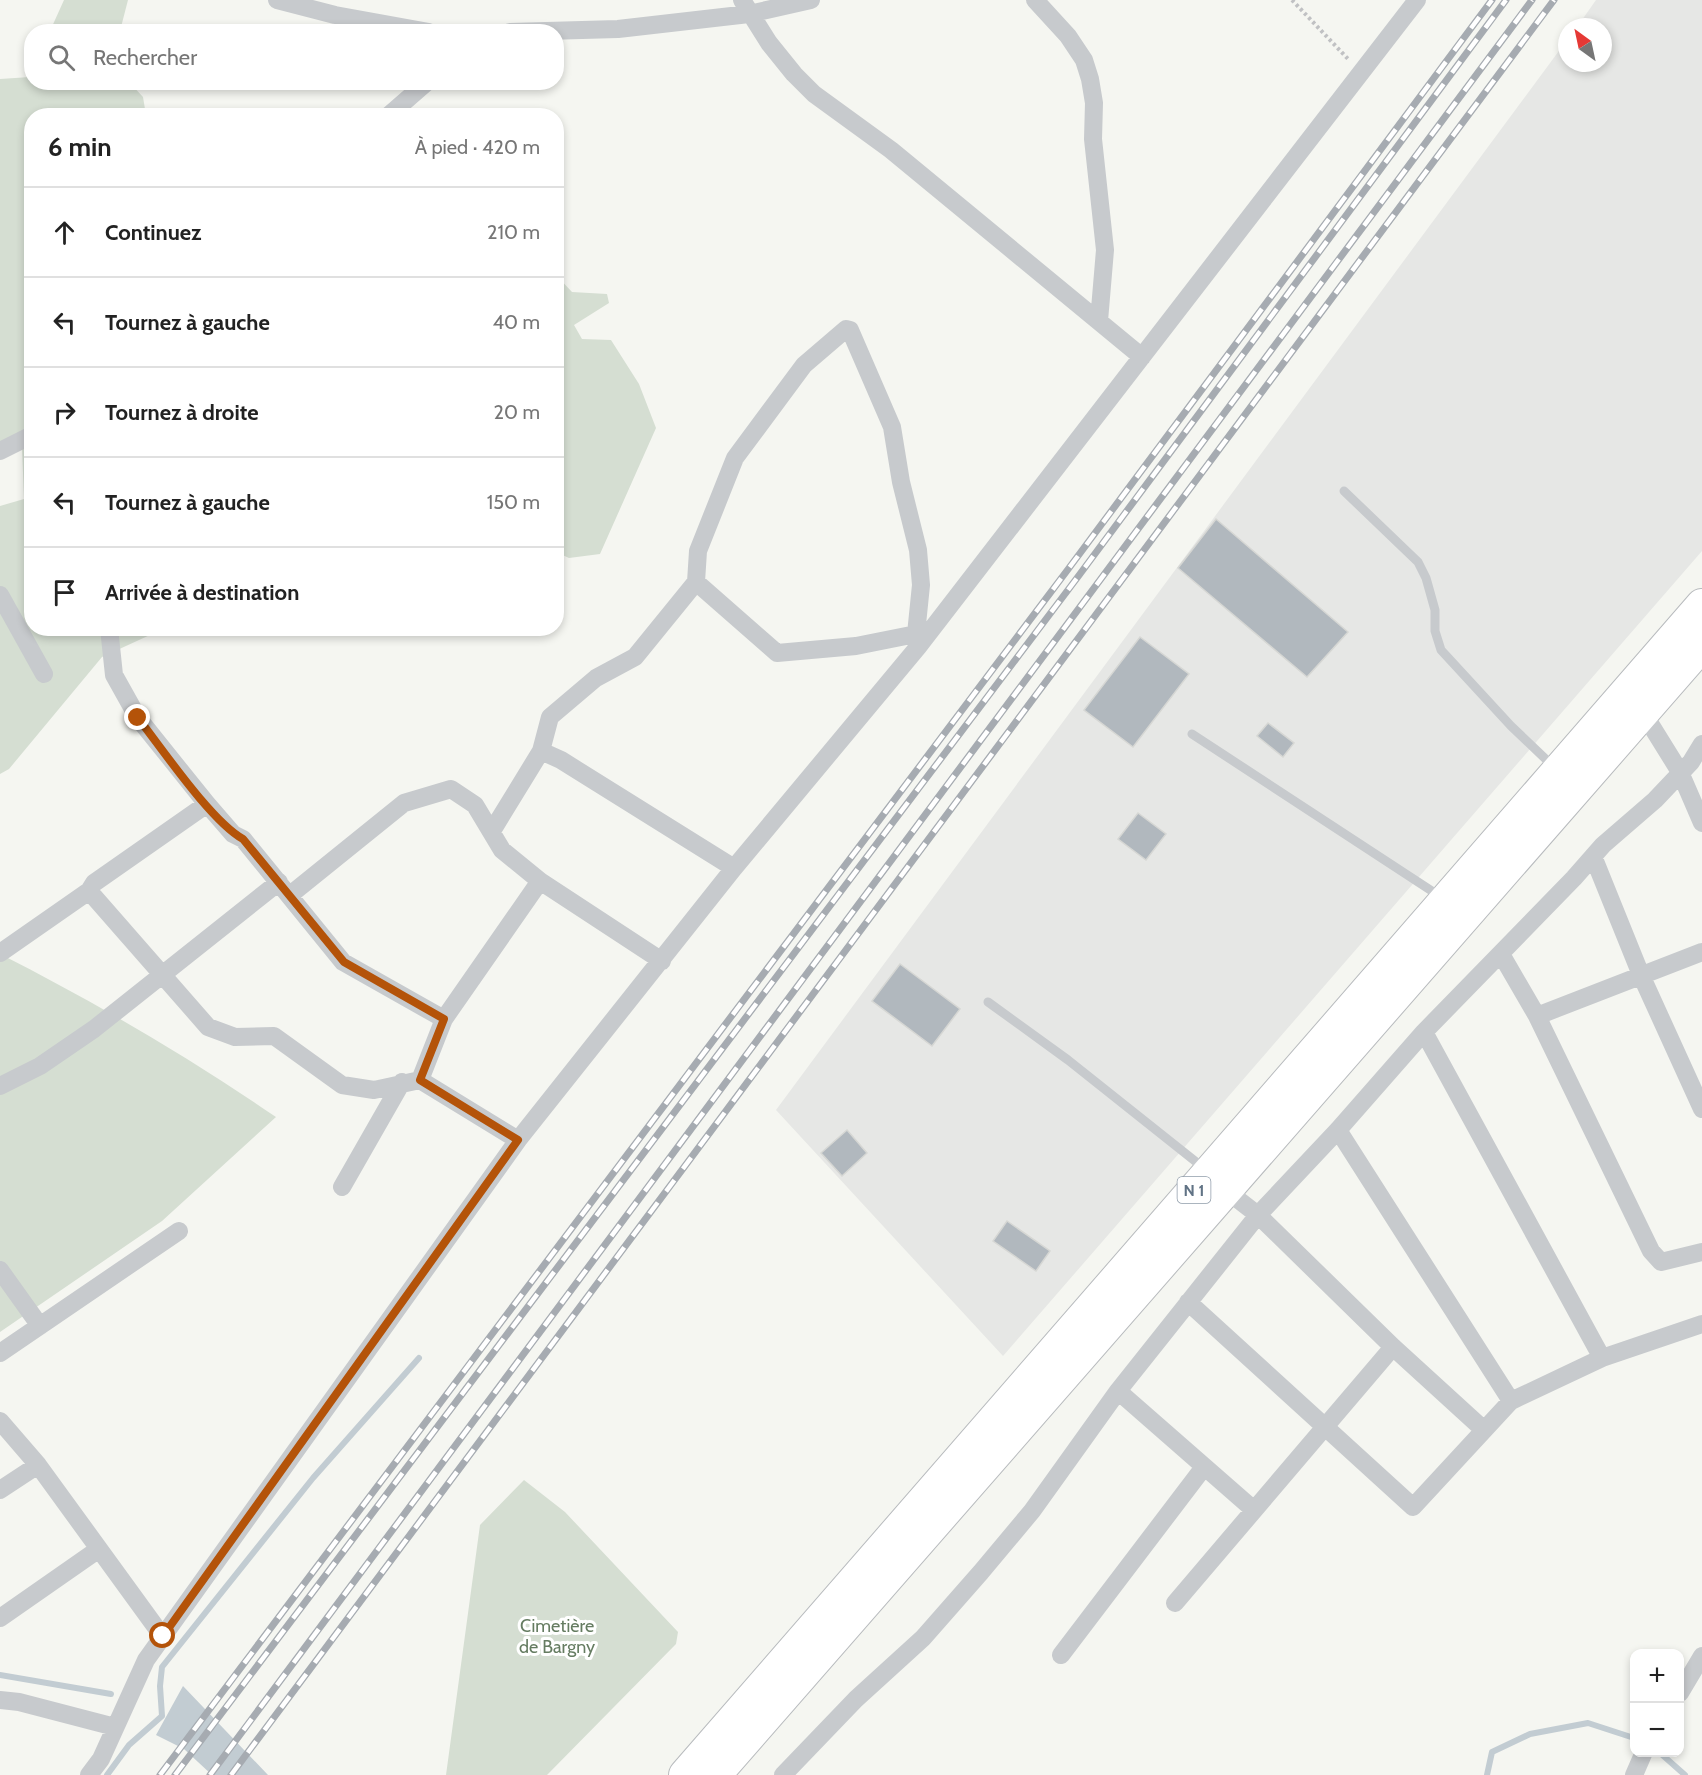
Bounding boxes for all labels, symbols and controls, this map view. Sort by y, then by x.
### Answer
north arrow [1558,18,1612,72]
search box [24,24,564,90]
icon: search [45,41,78,74]
text: Rechercher [93,44,197,71]
text: 6 min [48,131,112,163]
text: À pied · 420 m [415,135,540,159]
icon: ahead [48,216,81,249]
text: Continuez [105,219,202,246]
text: 210 m [487,220,540,244]
icon: left [48,306,81,339]
text: Tournez à gauche [105,309,270,336]
text: 40 m [492,310,540,334]
icon: right [48,396,81,429]
text: Tournez à droite [105,399,259,426]
text: 20 m [494,400,540,424]
icon: left [48,486,81,519]
text: Tournez à gauche [105,489,270,516]
text: 150 m [487,490,540,514]
icon: arrive [48,576,81,609]
text: Arrivée à destination [105,579,299,606]
route end [124,704,150,730]
road number: N 1 [1178,1177,1210,1203]
park label: Cimetière de Bargny [519,1615,595,1658]
route start [149,1622,175,1648]
map controls [1630,1649,1684,1757]
button: + [1630,1649,1684,1703]
button: − [1630,1703,1684,1757]

